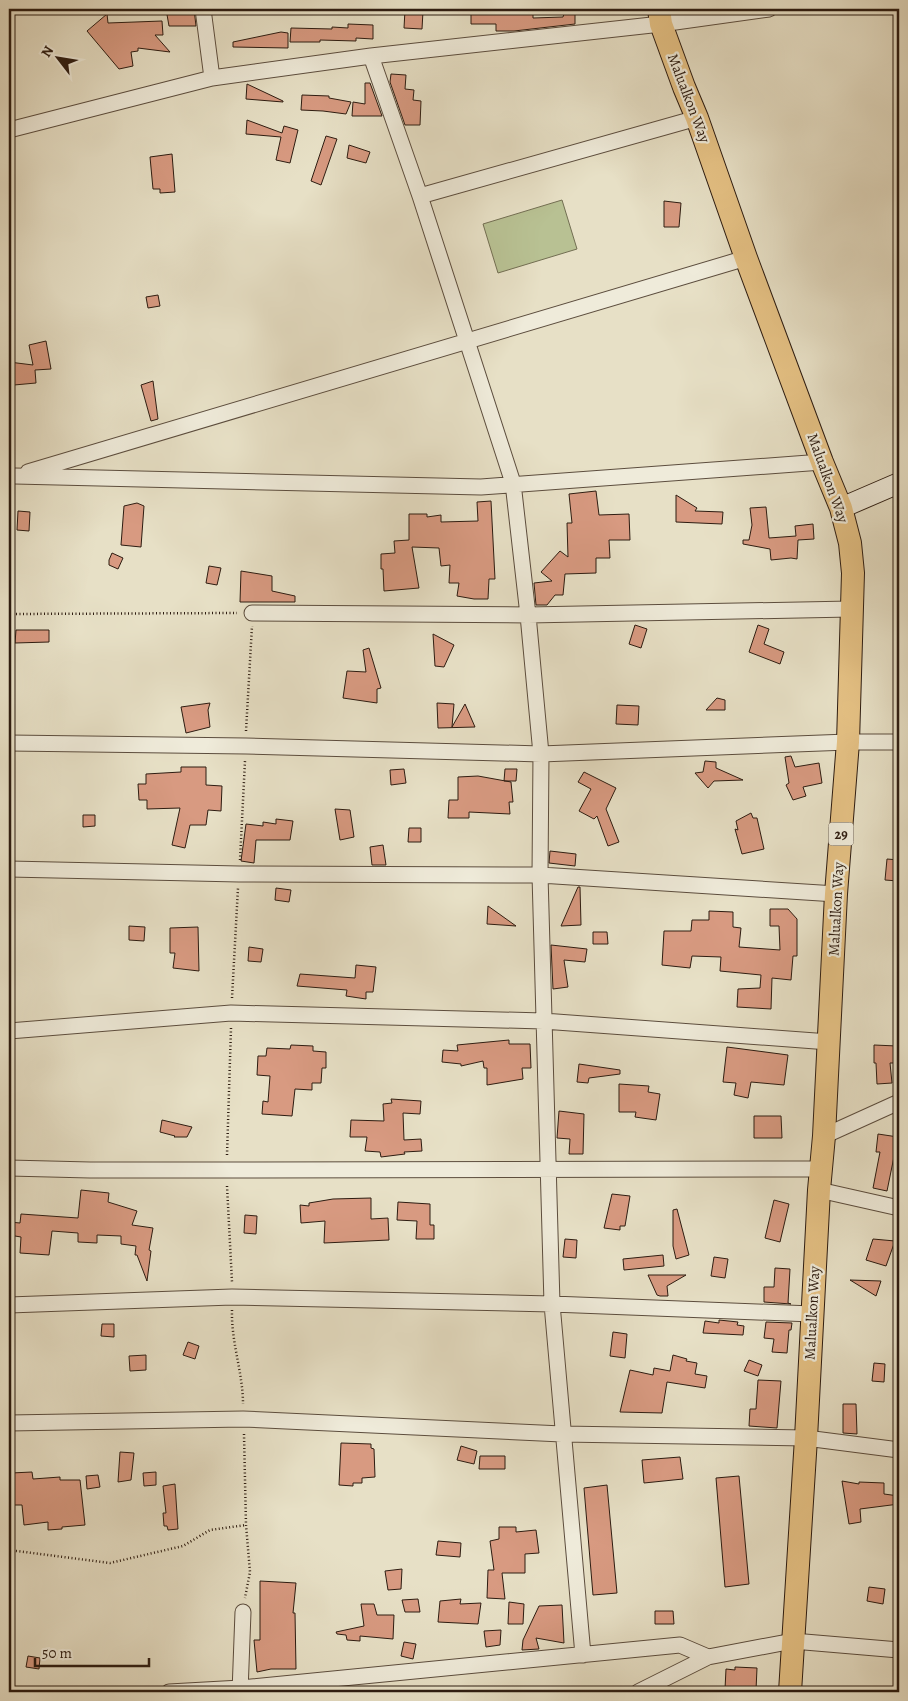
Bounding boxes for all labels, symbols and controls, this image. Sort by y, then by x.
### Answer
north arrow [32,32,82,82]
text: N [37,42,58,61]
street label: Malualkon Way [663,51,715,146]
street label: Malualkon Way [803,430,854,526]
road number: 29 [828,822,854,846]
street label: Malualkon Way [824,861,848,956]
street label: Malualkon Way [800,1265,824,1360]
scale bar [35,1636,149,1668]
text: 50 m [42,1643,72,1663]

